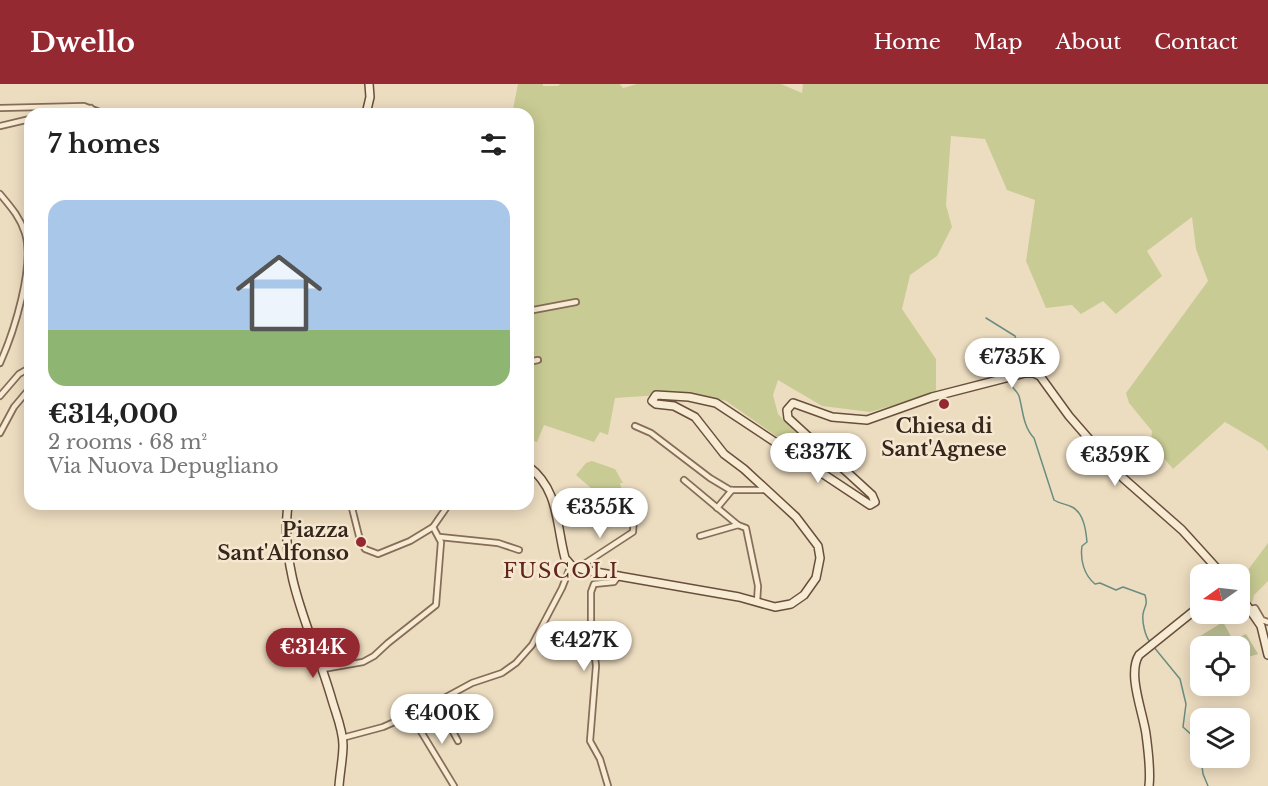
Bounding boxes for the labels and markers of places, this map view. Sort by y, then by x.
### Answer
pin: €735K [970,338,1054,389]
marker: Chiesa di Sant'Agnese [937,397,951,411]
place label: Chiesa di Sant'Agnese [881,414,1007,461]
pin: €337K [776,433,860,484]
pin: €359K [1073,436,1157,487]
pin: €355K [558,488,642,539]
place label: Piazza Sant'Alfonso [217,518,350,565]
marker: Piazza Sant'Alfonso [354,535,368,549]
pin: €427K [542,621,626,672]
pin: €314K [271,628,355,679]
pin: €400K [400,694,484,745]

